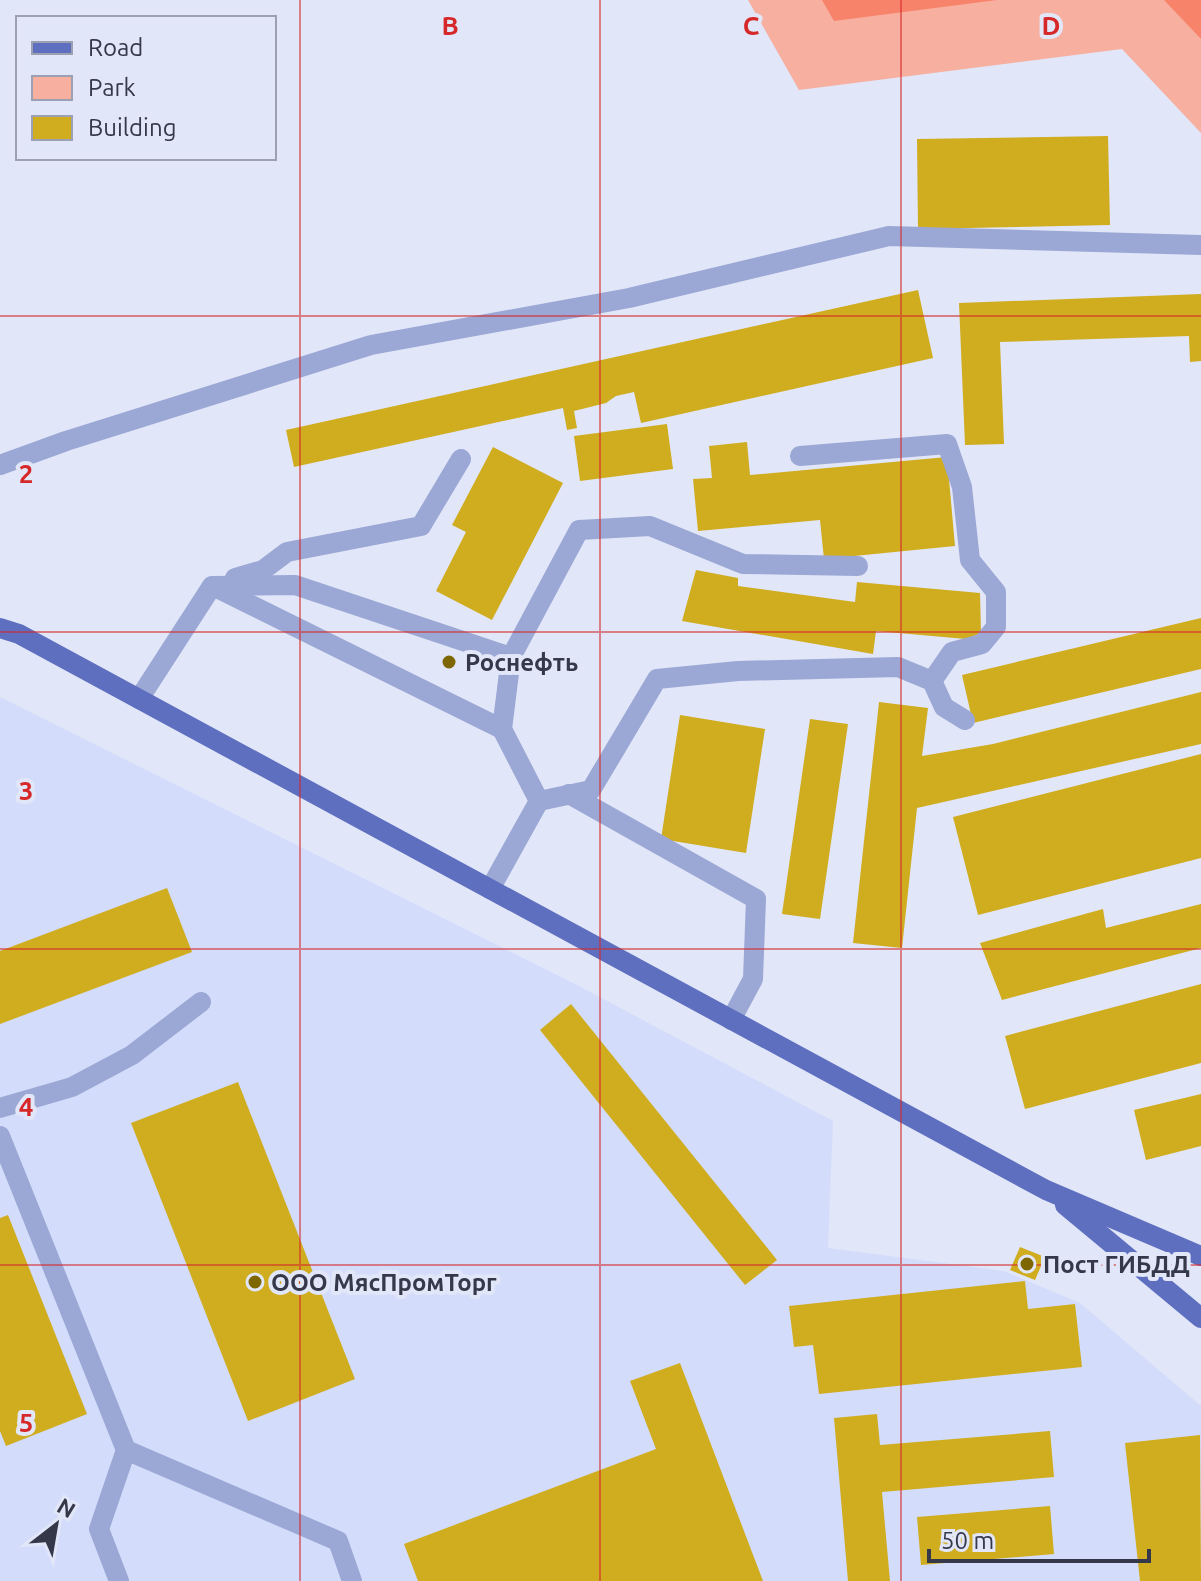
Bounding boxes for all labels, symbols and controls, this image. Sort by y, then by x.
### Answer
text: B [441,11,459,40]
text: C [743,11,760,40]
text: D [1042,11,1060,40]
legend [16,16,276,160]
text: Road [88,34,143,61]
text: Park [88,74,136,101]
text: Building [88,114,176,141]
text: 2 [19,459,33,488]
place label: Роснефть [465,649,578,676]
marker: Роснефть [440,653,458,671]
text: 3 [19,776,33,805]
text: 4 [19,1092,33,1121]
place label: Пост ГИБДД [1043,1251,1190,1278]
marker: Пост ГИБДД [1018,1255,1036,1273]
place label: ООО МясПромТорг [271,1269,497,1296]
marker: ООО МясПромТорг [246,1273,264,1291]
text: 5 [19,1408,33,1437]
north arrow [16,1485,96,1565]
text: N [53,1492,80,1522]
scale bar [929,1513,1149,1563]
text: 50 m [941,1527,994,1554]

